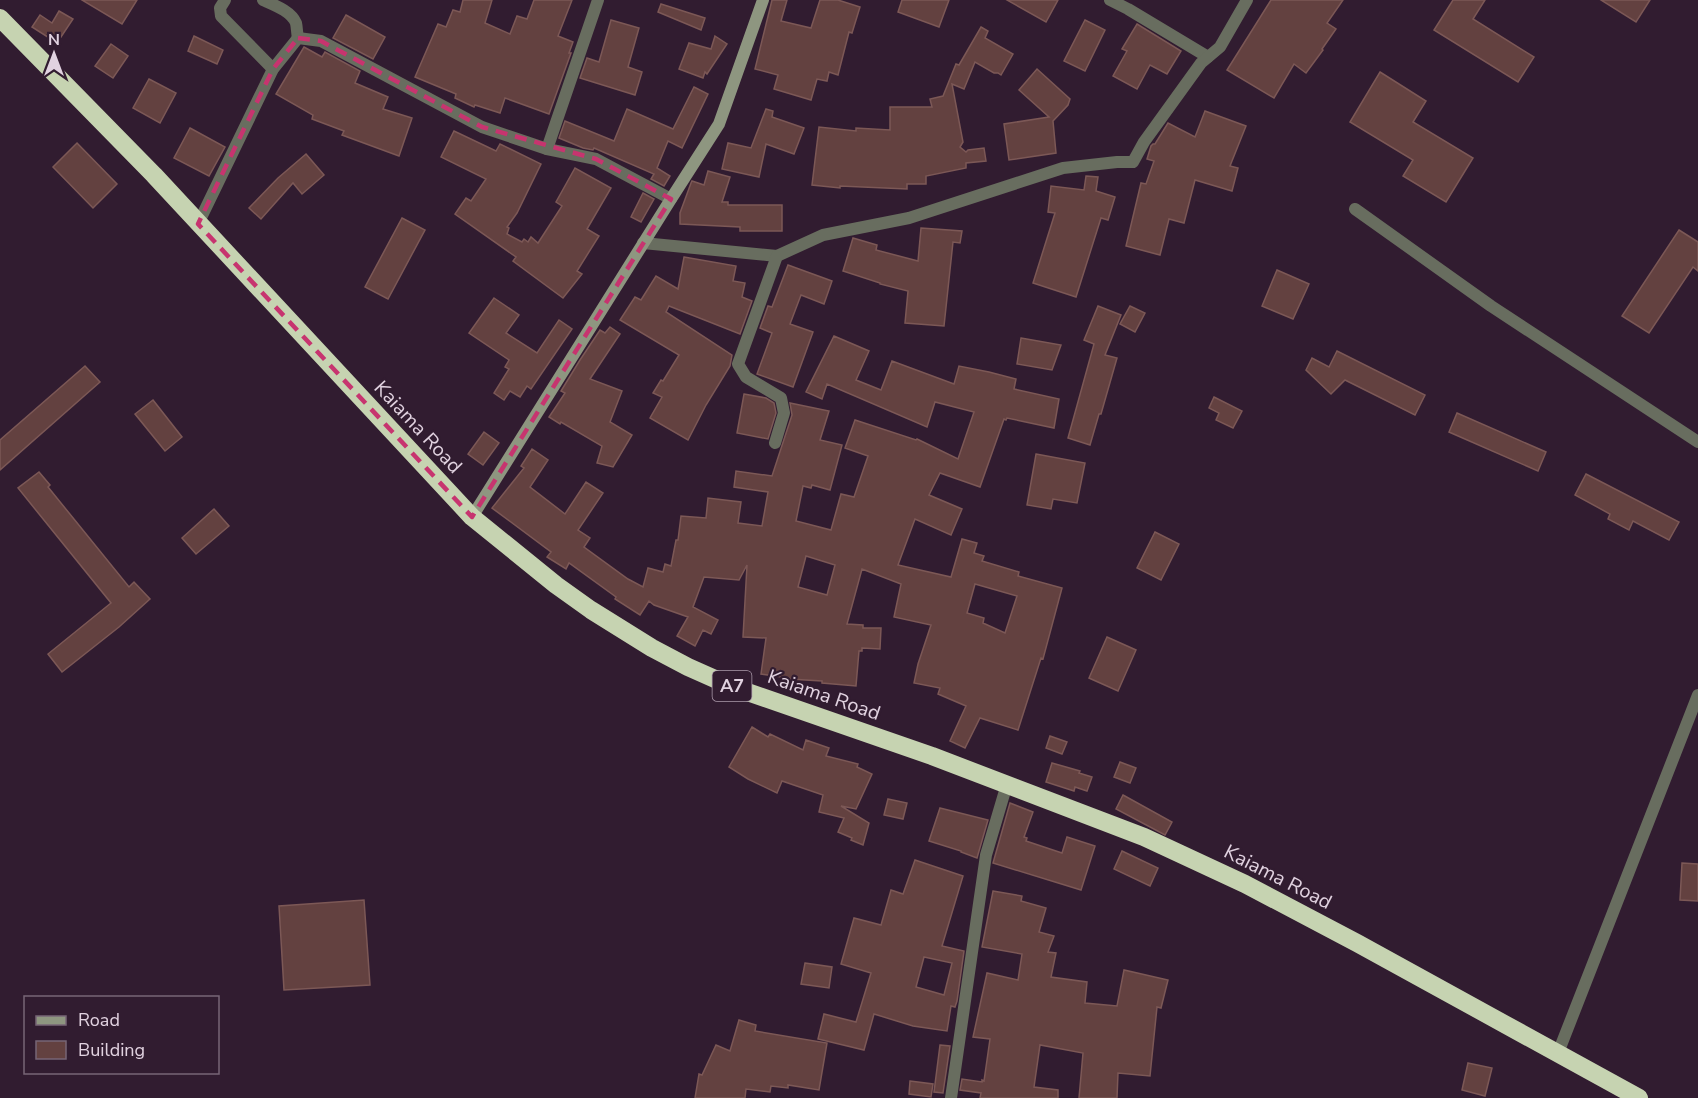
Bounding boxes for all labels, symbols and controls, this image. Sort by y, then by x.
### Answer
north arrow [24,24,84,84]
text: N [48,29,60,51]
street label: Kaiama Road [368,375,468,479]
street label: Kaiama Road [764,663,884,727]
road number: A7 [712,671,752,701]
street label: Kaiama Road [1219,838,1337,916]
legend [24,996,219,1074]
text: Road [78,1008,120,1032]
text: Building [78,1038,145,1062]

